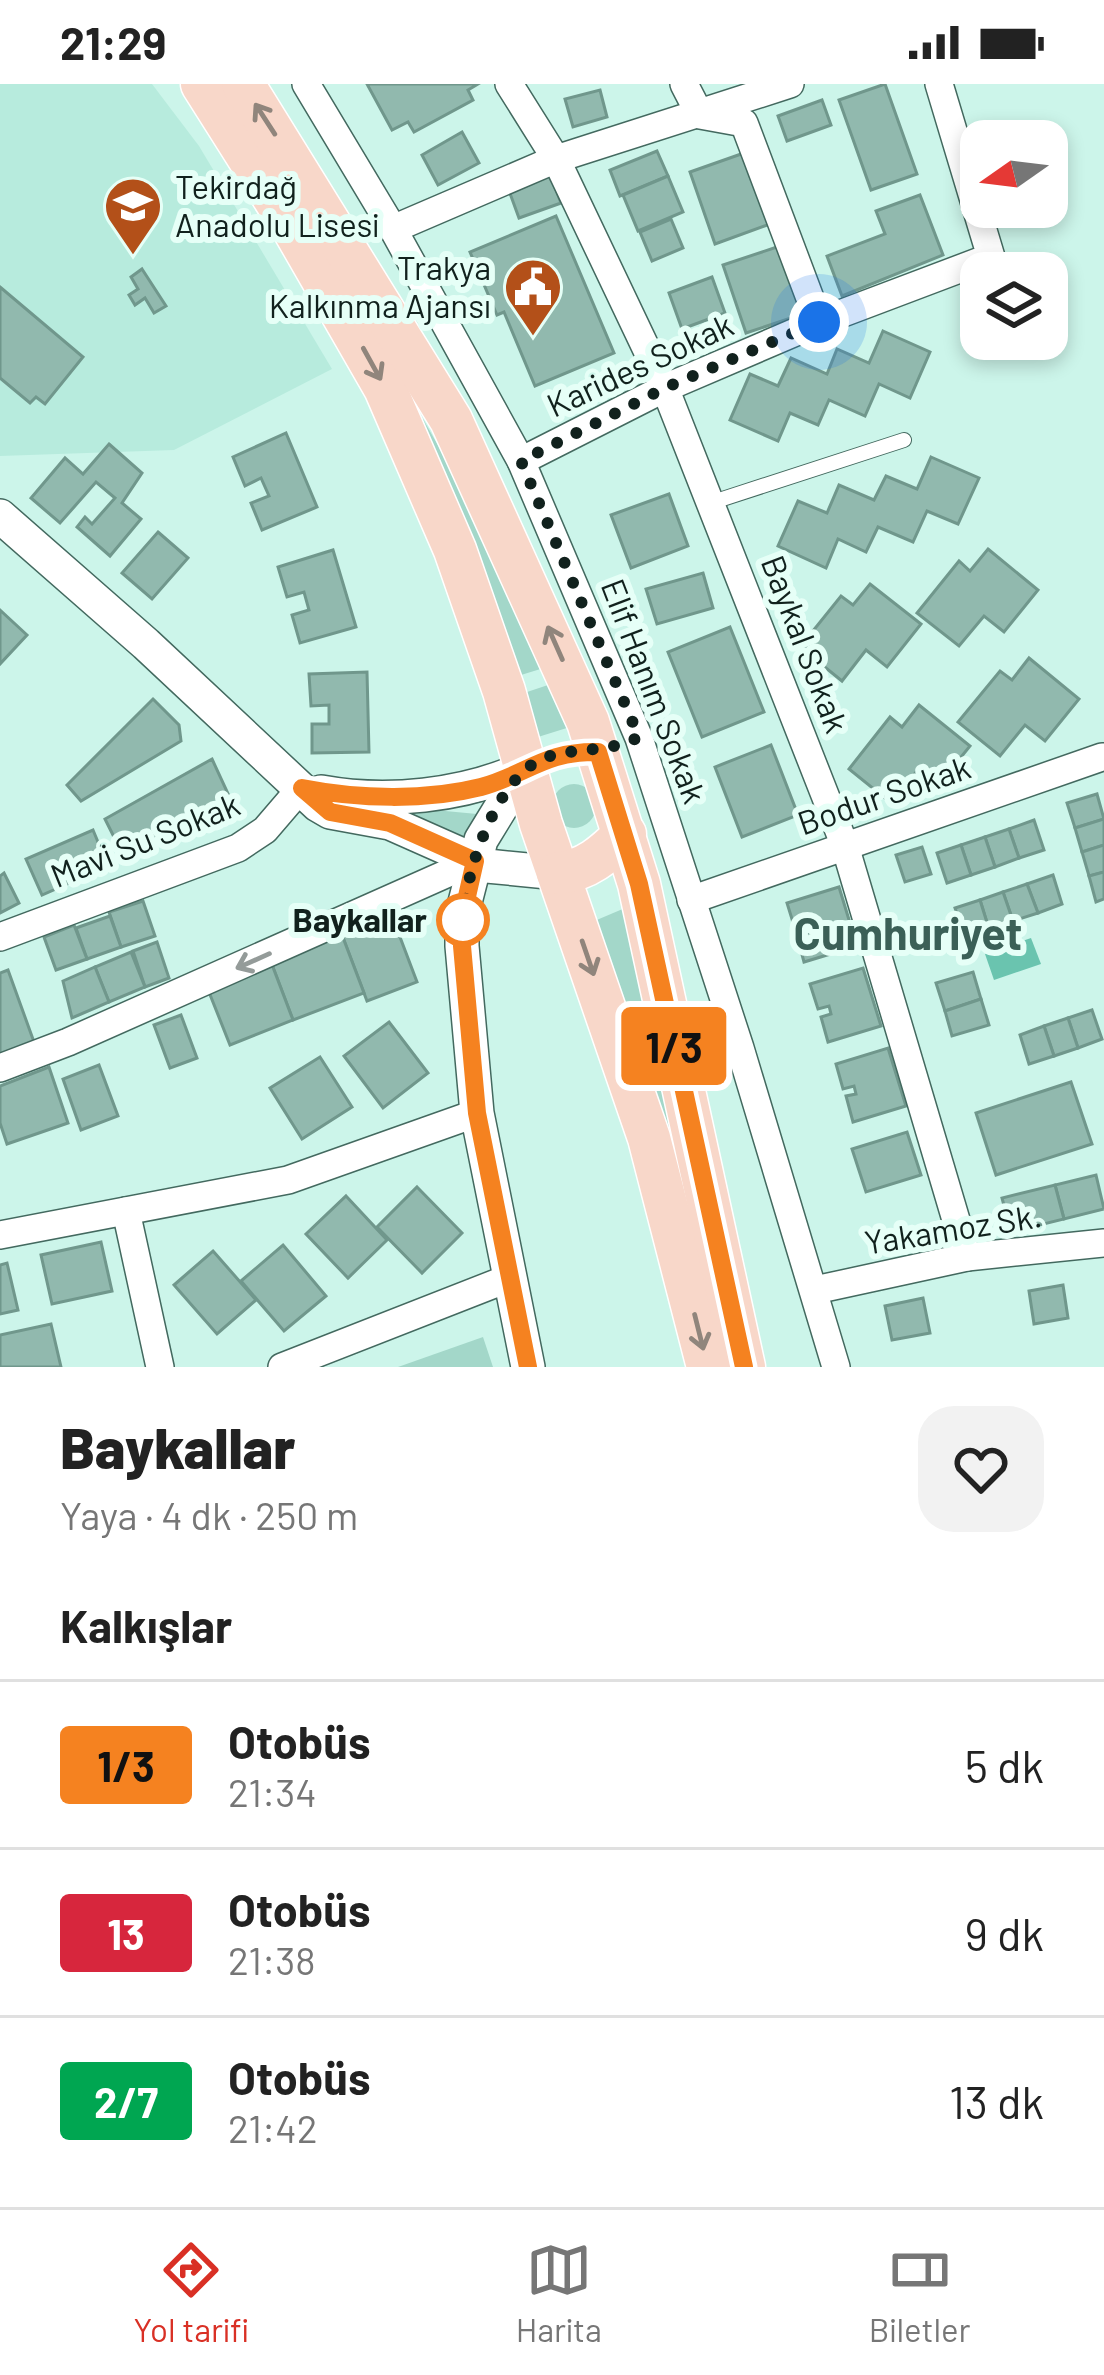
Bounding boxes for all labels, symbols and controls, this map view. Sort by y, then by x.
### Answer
text: 21:29 [60,15,166,69]
one-way arrow [253,103,278,137]
north arrow [960,120,1068,228]
map controls [960,120,1068,360]
place label: Tekirdağ Anadolu Lisesi [175,166,379,244]
school or university icon: Tekirdağ Anadolu Lisesi [102,175,164,257]
place label: Trakya Kalkınma Ajansı [269,247,491,325]
button: layers [960,252,1068,360]
public building icon: Trakya Kalkınma Ajansı [502,256,564,338]
your location [789,292,849,352]
street label: Karides Sokak [540,304,739,425]
one-way arrow [360,345,384,380]
street label: Baykal Sokak [754,549,858,738]
street label: Elif Hanım Sokak [594,573,716,808]
one-way arrow [543,626,565,662]
street label: Bodur Sokak [792,746,975,842]
street label: Mavi Su Sokak [44,783,245,895]
marker: Baykallar [438,895,488,945]
place label: Baykallar [293,899,427,939]
district label: Cumhuriyet [794,905,1022,960]
one-way arrow [579,939,600,976]
one-way arrow [236,951,272,973]
line badge: 1/3 [605,1007,743,1085]
text: 1/3 [645,1021,703,1071]
street label: Yakamoz Sk. [862,1194,1044,1262]
one-way arrow [689,1312,711,1350]
button: heart [918,1406,1044,1532]
text: Baykallar [60,1412,295,1480]
text: Yaya · 4 dk · 250 m [60,1491,358,1538]
text: Kalkışlar [60,1598,232,1652]
text: Otobüs [228,1714,370,1768]
text: 5 dk [965,1738,1044,1792]
text: 1/3 [97,1740,155,1790]
text: 21:34 [228,1768,317,1815]
text: Otobüs [228,1882,370,1936]
text: 9 dk [964,1906,1044,1960]
text: 13 [107,1908,145,1958]
text: 21:38 [228,1936,316,1983]
text: Otobüs [228,2050,370,2104]
text: 13 dk [949,2074,1044,2128]
text: 2/7 [94,2076,158,2126]
text: 21:42 [228,2104,318,2151]
tab: Yol tarifi [133,2237,249,2349]
tab: Harita [516,2237,602,2349]
tab: Biletler [869,2237,971,2349]

